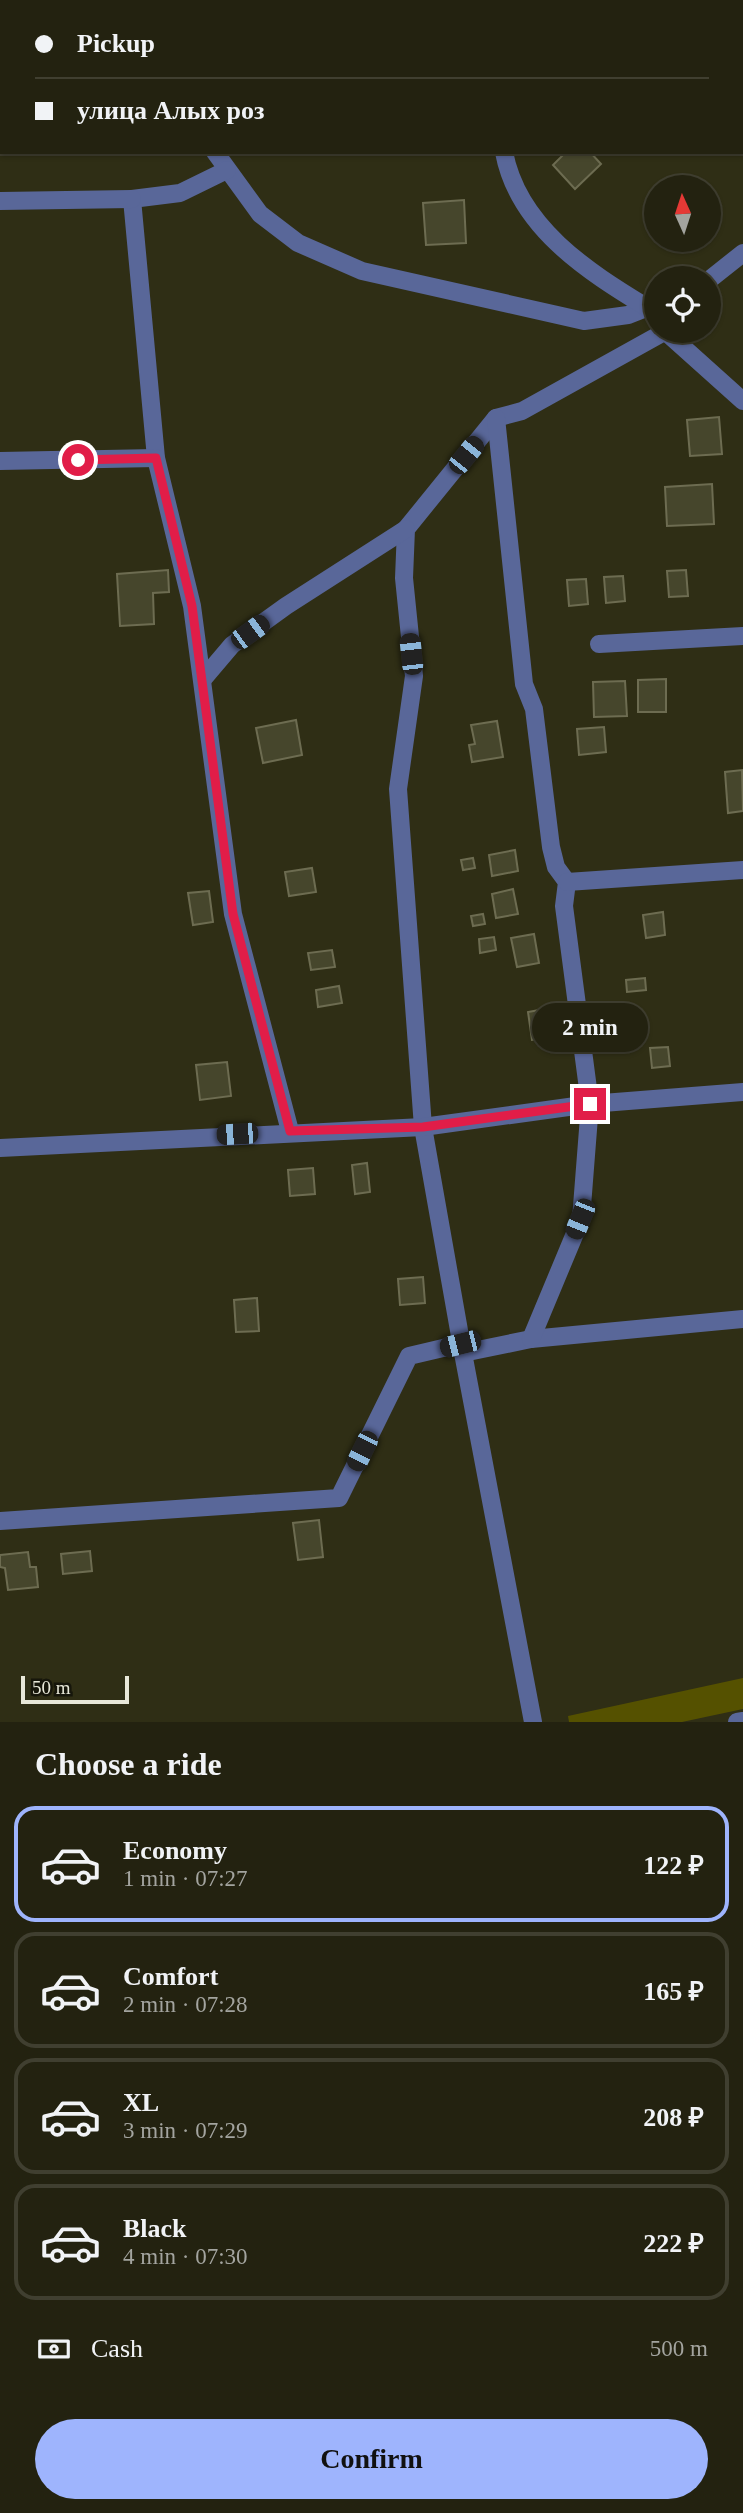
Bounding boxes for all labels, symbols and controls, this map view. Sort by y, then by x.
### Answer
text: Pickup [77,29,155,58]
text: улица Алых роз [77,96,264,125]
north arrow [644,175,721,252]
map controls [644,175,721,343]
button: locate [644,266,721,343]
car [445,432,488,478]
route start [62,444,94,476]
car [227,611,274,653]
car [399,632,424,676]
callout: 2 min [532,1002,648,1052]
text: 2 min [562,1015,618,1040]
route end [574,1088,606,1120]
car [216,1122,259,1146]
car [563,1196,598,1242]
car [438,1329,483,1359]
car [344,1428,381,1474]
scale bar [21,1673,130,1705]
text: 50 m [32,1677,71,1698]
text: Choose a ride [35,1746,222,1782]
icon: car [39,1833,102,1896]
text: Economy [123,1836,227,1865]
text: 122 ₽ [643,1851,704,1880]
text: 1 min · 07:27 [123,1866,248,1891]
icon: car [39,1959,102,2022]
text: Comfort [123,1962,218,1991]
text: 165 ₽ [643,1977,704,2006]
text: 2 min · 07:28 [123,1992,248,2017]
icon: car [39,2085,102,2148]
text: XL [123,2088,159,2117]
text: 208 ₽ [643,2103,704,2132]
text: 3 min · 07:29 [123,2118,248,2143]
icon: car [39,2211,102,2274]
text: Black [123,2214,187,2243]
text: 222 ₽ [643,2229,704,2258]
text: 4 min · 07:30 [123,2244,248,2269]
icon: cash [35,2330,73,2368]
text: Cash [91,2334,143,2363]
text: 500 m [650,2336,708,2361]
button: Confirm [35,2419,708,2499]

